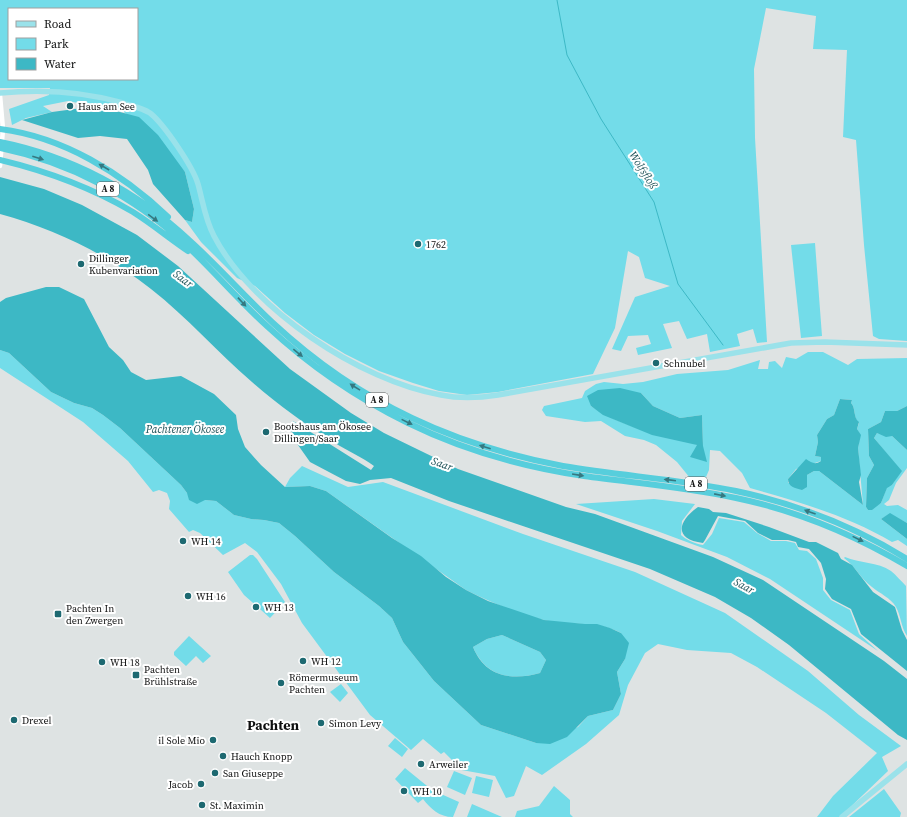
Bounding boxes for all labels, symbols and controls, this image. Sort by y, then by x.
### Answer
legend [8,8,138,80]
text: Road [44,16,71,32]
text: Park [44,36,69,52]
text: Water [44,56,76,72]
place label: Haus am See [78,100,135,113]
marker: Haus am See [65,101,75,111]
water label: Wolfsfloß [625,148,661,192]
one-way arrow [32,155,44,161]
one-way arrow [98,164,109,171]
road number: A 8 [97,182,119,196]
one-way arrow [147,213,158,222]
place label: 1762 [426,238,446,251]
marker: 1762 [413,239,423,249]
place label: Dillinger Kubenvariation [89,252,158,277]
marker: Dillinger Kubenvariation [76,259,86,269]
water label: Saar [170,267,197,292]
one-way arrow [237,297,247,307]
one-way arrow [292,348,303,357]
place label: Schnubel [664,357,706,370]
marker: Schnubel [651,358,661,368]
one-way arrow [349,383,361,390]
road number: A 8 [366,393,388,407]
one-way arrow [401,419,413,425]
place label: Bootshaus am Ökosee Dillingen/Saar [274,420,371,445]
water label: Pachtener Ökosee [145,421,225,437]
marker: Bootshaus am Ökosee Dillingen/Saar [261,427,271,437]
one-way arrow [479,444,491,450]
water label: Saar [429,453,455,475]
one-way arrow [571,472,584,478]
one-way arrow [664,477,676,483]
road number: A 8 [685,477,707,491]
one-way arrow [714,492,726,498]
one-way arrow [803,508,815,514]
place label: WH 14 [191,535,221,548]
marker: WH 14 [178,536,188,546]
one-way arrow [852,536,864,542]
water label: Saar [731,574,757,598]
place label: WH 16 [196,590,226,603]
marker: WH 16 [183,591,193,601]
place label: WH 13 [264,601,294,614]
place label: Pachten In den Zwergen [66,602,123,627]
marker: WH 13 [251,602,261,612]
marker: Pachten In den Zwergen [53,609,63,619]
place label: WH 12 [311,655,341,668]
place label: WH 18 [110,656,140,669]
marker: WH 12 [298,656,308,666]
marker: WH 18 [97,657,107,667]
place label: Pachten Brühlstraße [144,663,197,688]
marker: Pachten Brühlstraße [131,670,141,680]
place label: Römermuseum Pachten [289,671,358,696]
marker: Römermuseum Pachten [276,678,286,688]
place label: Drexel [22,714,51,727]
marker: Drexel [9,715,19,725]
district label: Pachten [247,715,299,735]
place label: Simon Levy [329,717,382,730]
marker: Simon Levy [316,718,326,728]
place label: il Sole Mio [158,734,206,747]
marker: il Sole Mio [208,735,218,745]
place label: Hauch Knopp [231,750,292,763]
marker: Hauch Knopp [218,751,228,761]
place label: Arweiler [429,758,469,771]
marker: Arweiler [416,759,426,769]
place label: San Giuseppe [223,767,283,780]
marker: San Giuseppe [210,768,220,778]
place label: Jacob [167,778,193,791]
marker: Jacob [196,779,206,789]
place label: WH 10 [412,785,442,798]
marker: WH 10 [399,786,409,796]
place label: St. Maximin [210,799,264,812]
marker: St. Maximin [197,800,207,810]

